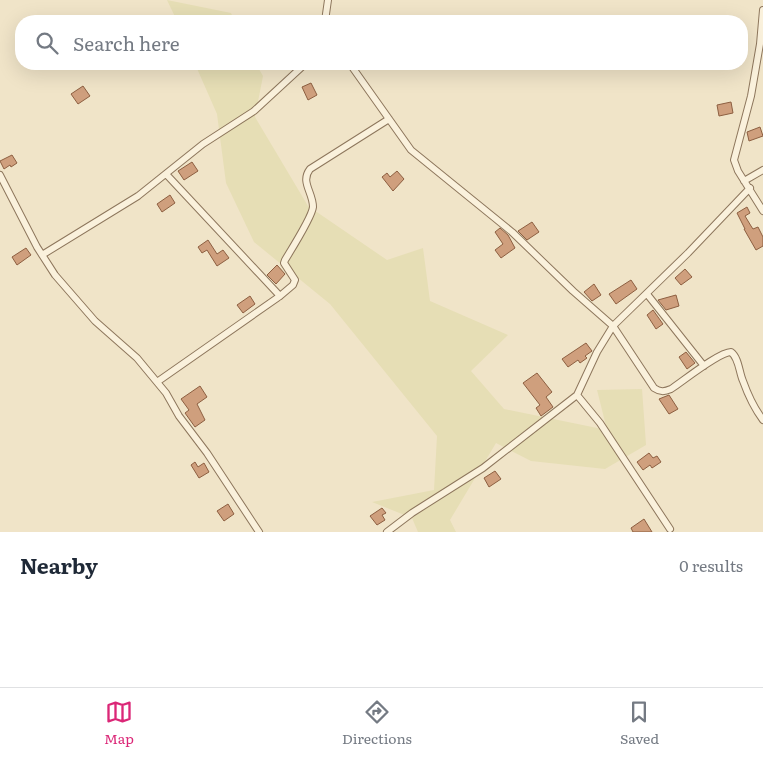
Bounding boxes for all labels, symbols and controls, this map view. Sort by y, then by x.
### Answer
search box [15,15,748,70]
icon: search [33,29,61,57]
text: Search here [73,29,180,57]
text: Nearby [20,549,98,580]
text: 0 results [679,553,743,577]
tab: Map [104,698,134,748]
tab: Directions [342,698,412,748]
tab: Saved [620,698,659,748]

